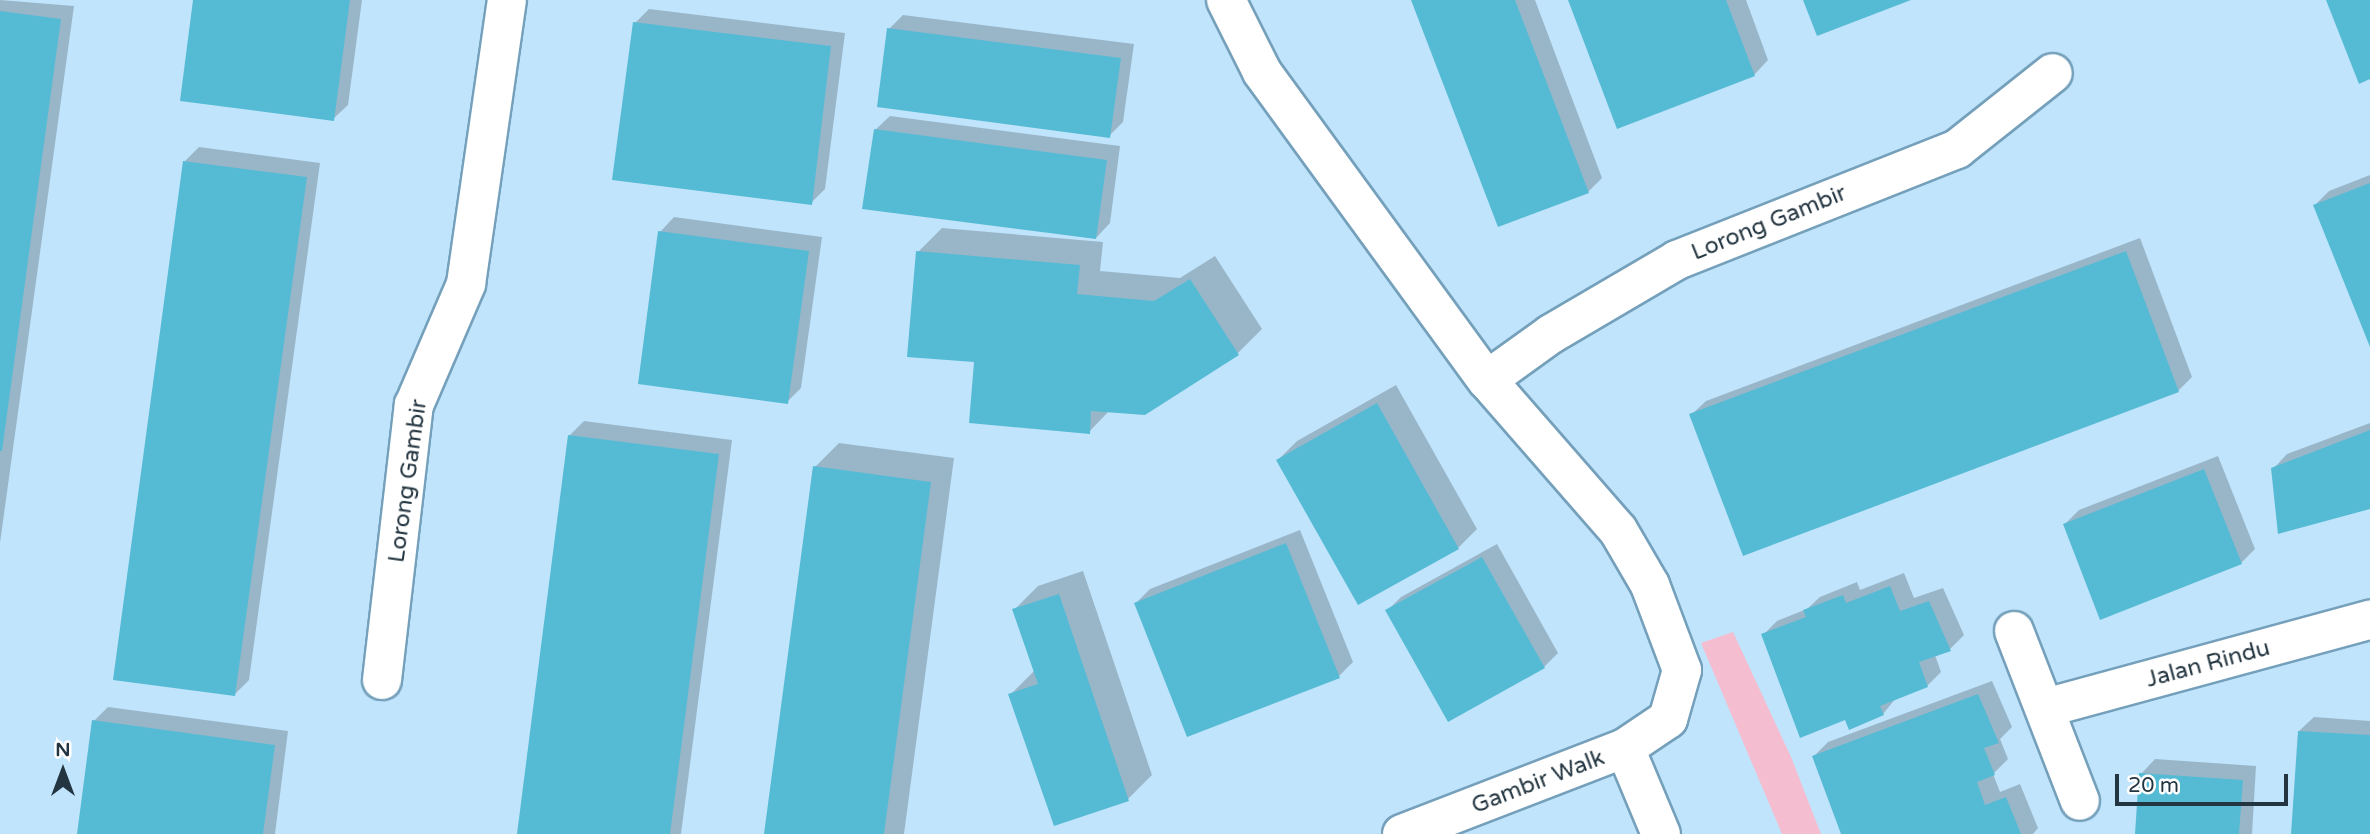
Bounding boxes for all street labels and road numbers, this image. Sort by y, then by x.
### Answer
street label: Lorong Gambir [1687,179,1851,267]
street label: Lorong Gambir [383,398,433,564]
street label: Jalan Rindu [2143,634,2273,694]
street label: Gambir Walk [1468,744,1608,820]

